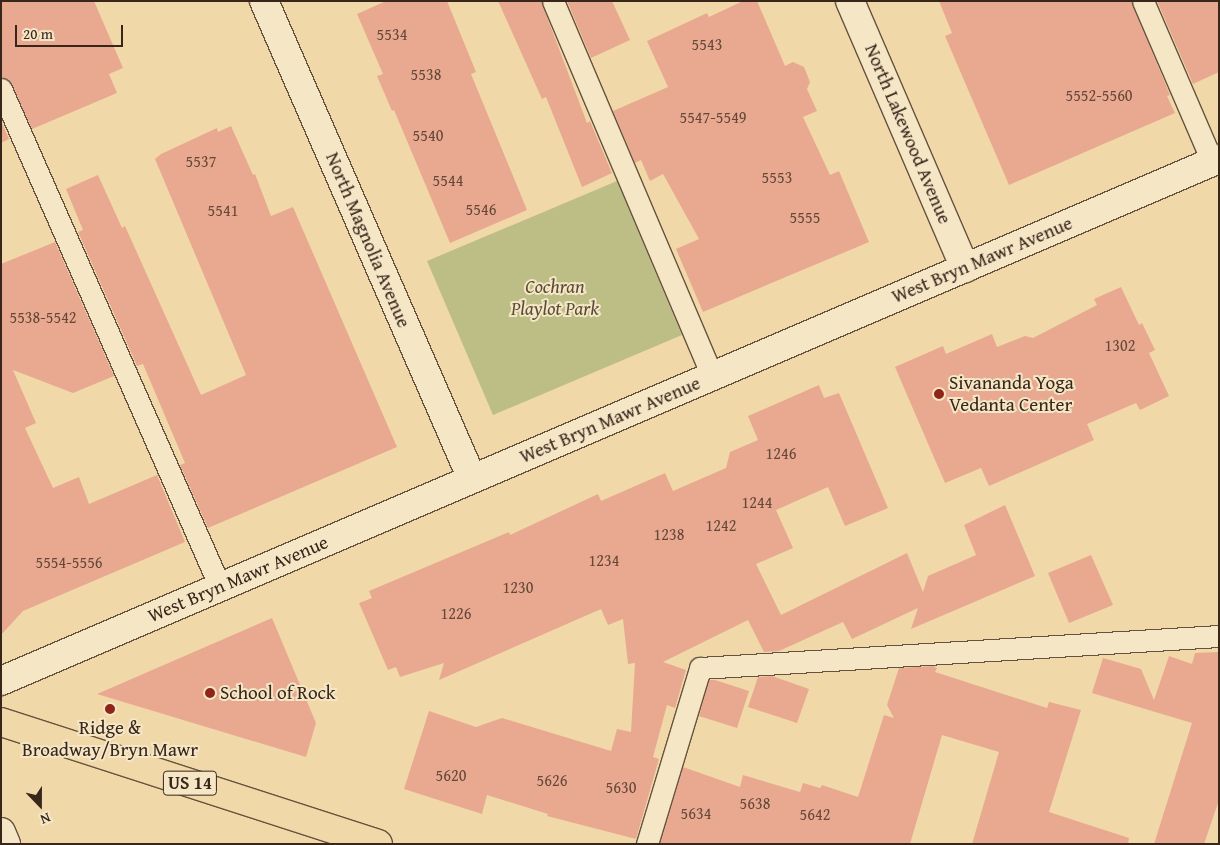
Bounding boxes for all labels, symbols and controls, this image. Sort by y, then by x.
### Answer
scale bar [18,15,125,47]
text: 20 m [23,23,53,44]
house number: 5534 [377,24,407,44]
house number: 5543 [692,34,722,54]
street label: North Lakewood Avenue [860,41,956,227]
house number: 5538 [411,64,441,84]
house number: 5552-5560 [1065,85,1133,105]
house number: 5547-5549 [679,107,747,127]
house number: 5540 [413,125,443,145]
street label: North Magnolia Avenue [321,149,415,331]
house number: 5537 [186,151,216,171]
house number: 5553 [762,167,792,187]
house number: 5544 [433,170,463,190]
house number: 5546 [466,199,496,219]
house number: 5541 [208,200,238,220]
house number: 5555 [790,207,820,227]
street label: West Bryn Mawr Avenue [888,212,1076,308]
park label: Cochran Playlot Park [511,276,599,320]
house number: 5538-5542 [9,307,77,327]
house number: 1302 [1105,335,1135,355]
street label: West Bryn Mawr Avenue [516,372,704,468]
place label: Sivananda Yoga Vedanta Center [949,372,1074,416]
marker: Sivananda Yoga Vedanta Center [933,388,945,400]
house number: 1246 [766,443,796,463]
house number: 1244 [742,492,772,512]
house number: 1242 [706,515,736,535]
house number: 1238 [654,524,684,544]
street label: West Bryn Mawr Avenue [144,531,332,627]
house number: 1234 [589,550,619,570]
house number: 5554-5556 [35,552,103,572]
house number: 1230 [503,577,533,597]
house number: 1226 [441,603,471,623]
place label: School of Rock [220,682,335,704]
marker: School of Rock [204,687,216,699]
marker: Ridge & Broadway/Bryn Mawr [104,703,116,715]
place label: Ridge & Broadway/Bryn Mawr [22,717,198,761]
house number: 5620 [436,765,466,785]
road number: US 14 [162,768,218,798]
house number: 5626 [537,770,567,790]
house number: 5630 [606,777,636,797]
north arrow [15,780,65,830]
house number: 5638 [740,793,770,813]
house number: 5634 [681,803,711,823]
house number: 5642 [800,804,830,824]
text: N [38,808,54,830]

